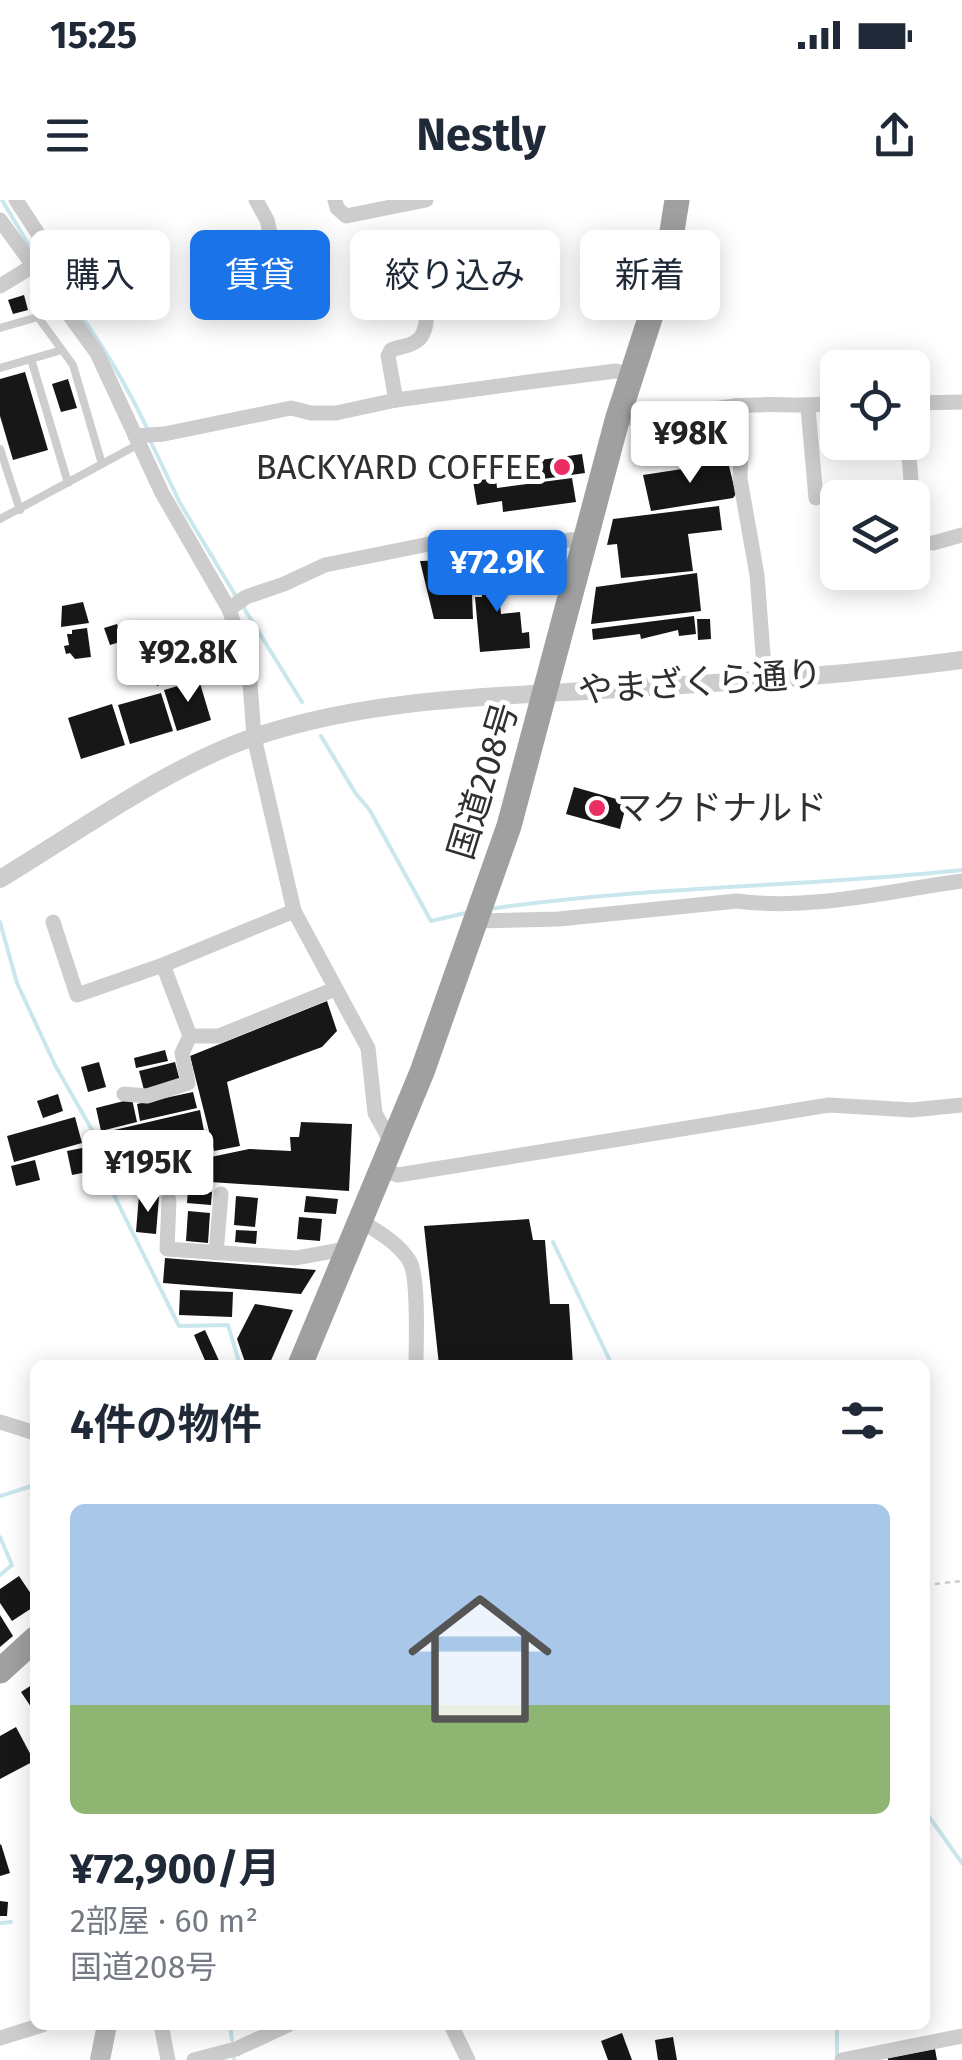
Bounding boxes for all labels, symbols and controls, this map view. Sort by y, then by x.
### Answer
text: 15:25 [50,12,137,58]
icon: menu [40,108,95,163]
text: Nestly [416,108,546,162]
icon: share [867,108,922,163]
chip: 購入 [30,230,170,320]
chip: 賃貸 [190,230,330,320]
chip: 絞り込み [350,230,560,320]
chip: 新着 [580,230,720,320]
map controls [820,350,930,590]
button: locate [820,350,930,460]
pin: ¥98K [631,401,749,486]
text: ¥98K [653,414,727,452]
place label: BACKYARD COFFEE [255,446,542,488]
marker: BACKYARD COFFEE [551,456,573,478]
button: layers [820,480,930,590]
pin: ¥72.9K [416,530,578,615]
text: ¥72.9K [450,543,544,581]
pin: ¥92.8K [107,620,269,705]
text: ¥92.8K [139,633,237,671]
street label: やまざくら通り [576,653,824,711]
street label: 国道208号 [439,698,527,864]
place label: マクドナルド [617,787,827,829]
marker: マクドナルド [586,797,608,819]
pin: ¥195K [78,1130,218,1215]
text: ¥195K [104,1143,192,1181]
icon: filters [835,1393,890,1448]
text: 4件の物件 [70,1400,262,1450]
icon: home [390,1569,570,1749]
text: ¥72,900/月 [70,1844,281,1894]
text: 2部屋 · 60 m² [70,1902,258,1940]
text: 国道208号 [70,1948,217,1986]

